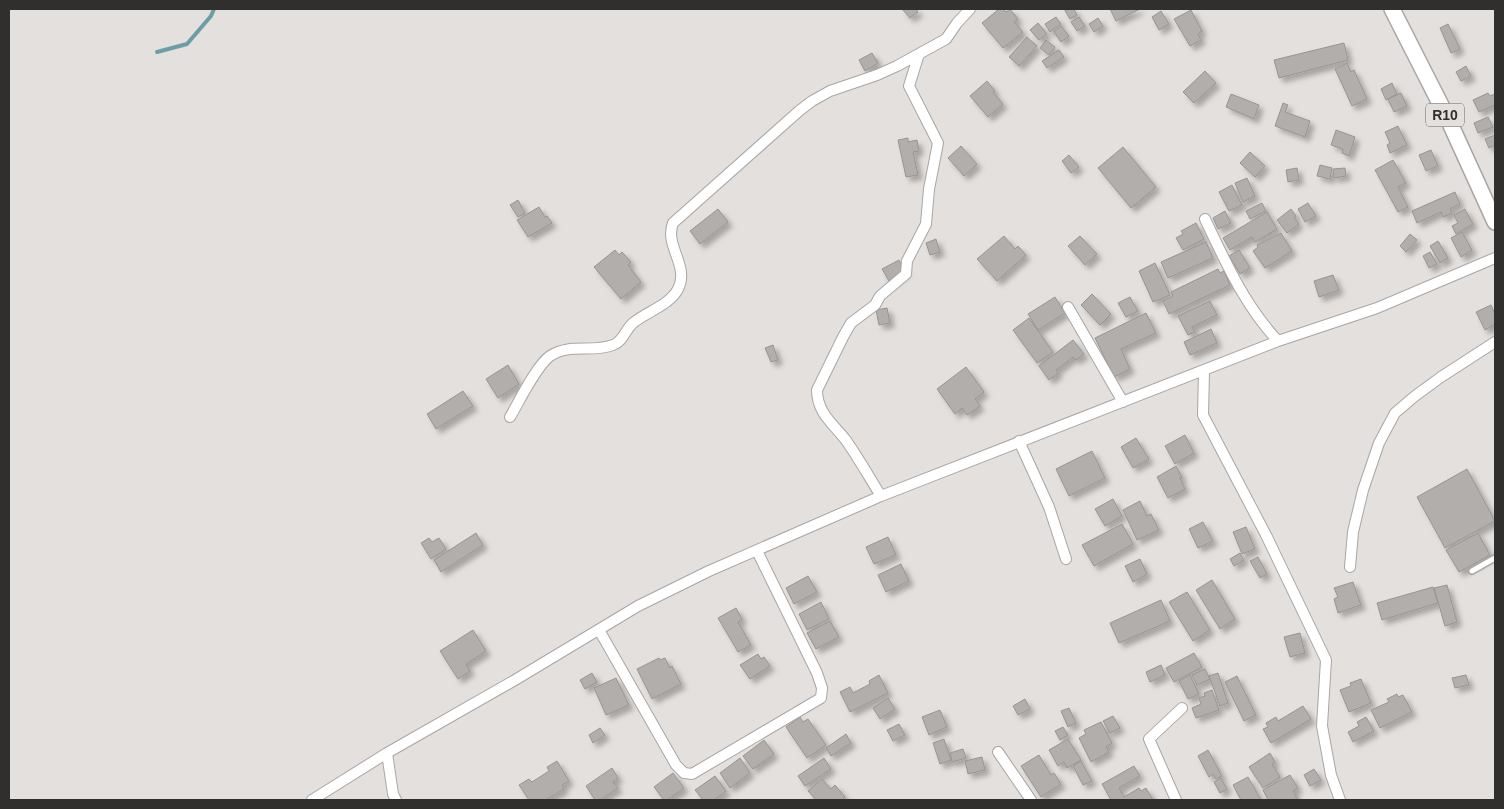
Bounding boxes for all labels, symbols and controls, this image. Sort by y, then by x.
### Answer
road number: R10 [1426,104,1464,126]

